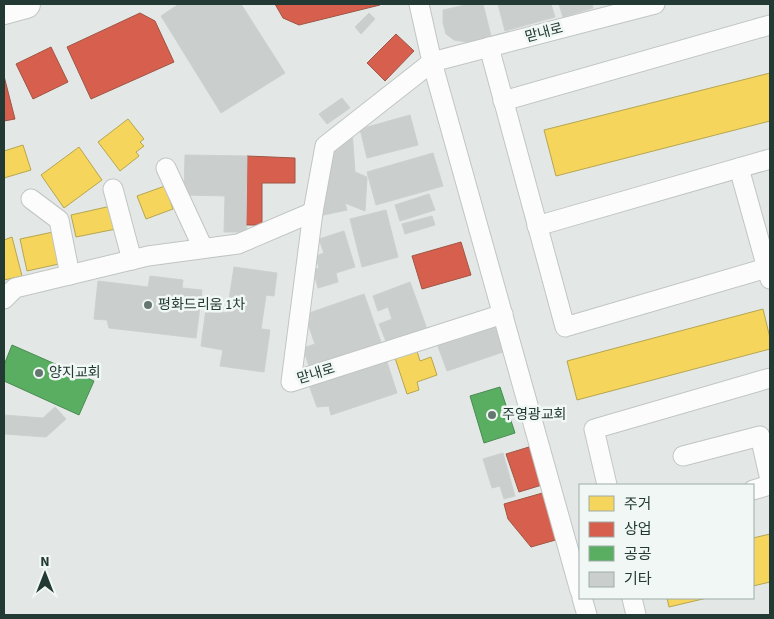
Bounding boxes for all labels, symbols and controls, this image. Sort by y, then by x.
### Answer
street label: 맏내로 [523,18,565,48]
place label: 평화드리움 1차 [158,295,245,315]
marker: 평화드리움 1차 [142,299,154,311]
street label: 맏내로 [295,359,338,389]
place label: 양지교회 [49,363,101,383]
marker: 양지교회 [33,367,45,379]
place label: 주영광교회 [502,405,566,425]
marker: 주영광교회 [486,409,498,421]
legend [579,484,754,599]
text: 주거 [624,494,652,515]
text: 상업 [624,519,652,540]
text: 공공 [624,544,652,565]
north arrow [20,549,70,599]
text: N [40,552,50,572]
text: 기타 [624,569,652,590]

